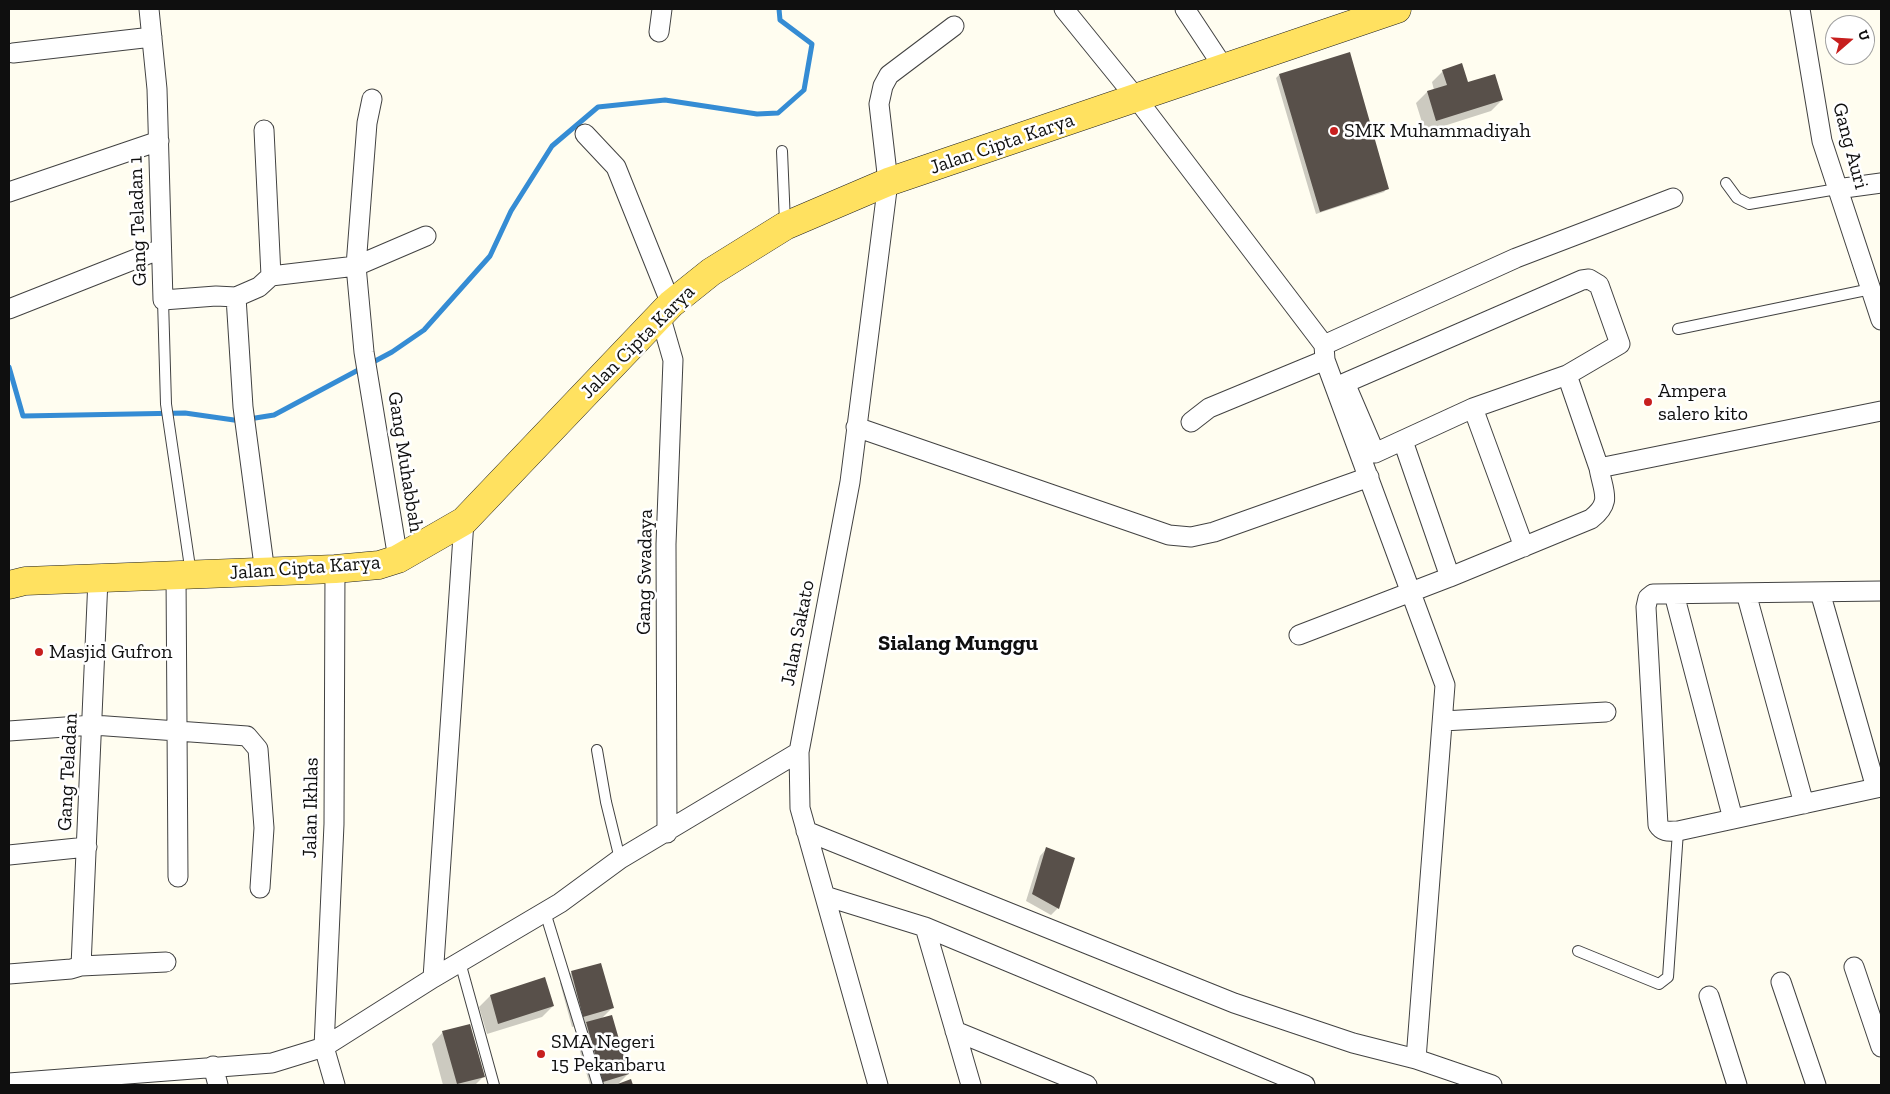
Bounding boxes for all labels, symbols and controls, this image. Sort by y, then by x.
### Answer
north arrow [1825,15,1875,65]
text: U [1854,28,1873,43]
street label: Gang Auri [1827,100,1873,192]
street label: Jalan Cipta Karya [927,108,1077,180]
place label: SMK Muhammadiyah [1344,119,1531,143]
marker: SMK Muhammadiyah [1328,125,1340,137]
street label: Gang Teladan 1 [124,155,152,287]
street label: Jalan Cipta Karya [576,280,700,404]
place label: Ampera salero kito [1658,379,1748,426]
street label: Gang Muhabbah [382,390,428,534]
marker: Ampera salero kito [1642,396,1654,408]
street label: Gang Swadaya [632,509,658,635]
street label: Jalan Cipta Karya [229,551,381,585]
street label: Jalan Sakato [776,578,820,688]
district label: Sialang Munggu [878,631,1038,657]
place label: Masjid Gufron [49,640,173,664]
marker: Masjid Gufron [33,646,45,658]
street label: Gang Teladan [53,712,83,832]
street label: Jalan Ikhlas [298,757,324,859]
place label: SMA Negeri 15 Pekanbaru [551,1030,665,1077]
marker: SMA Negeri 15 Pekanbaru [535,1048,547,1060]

